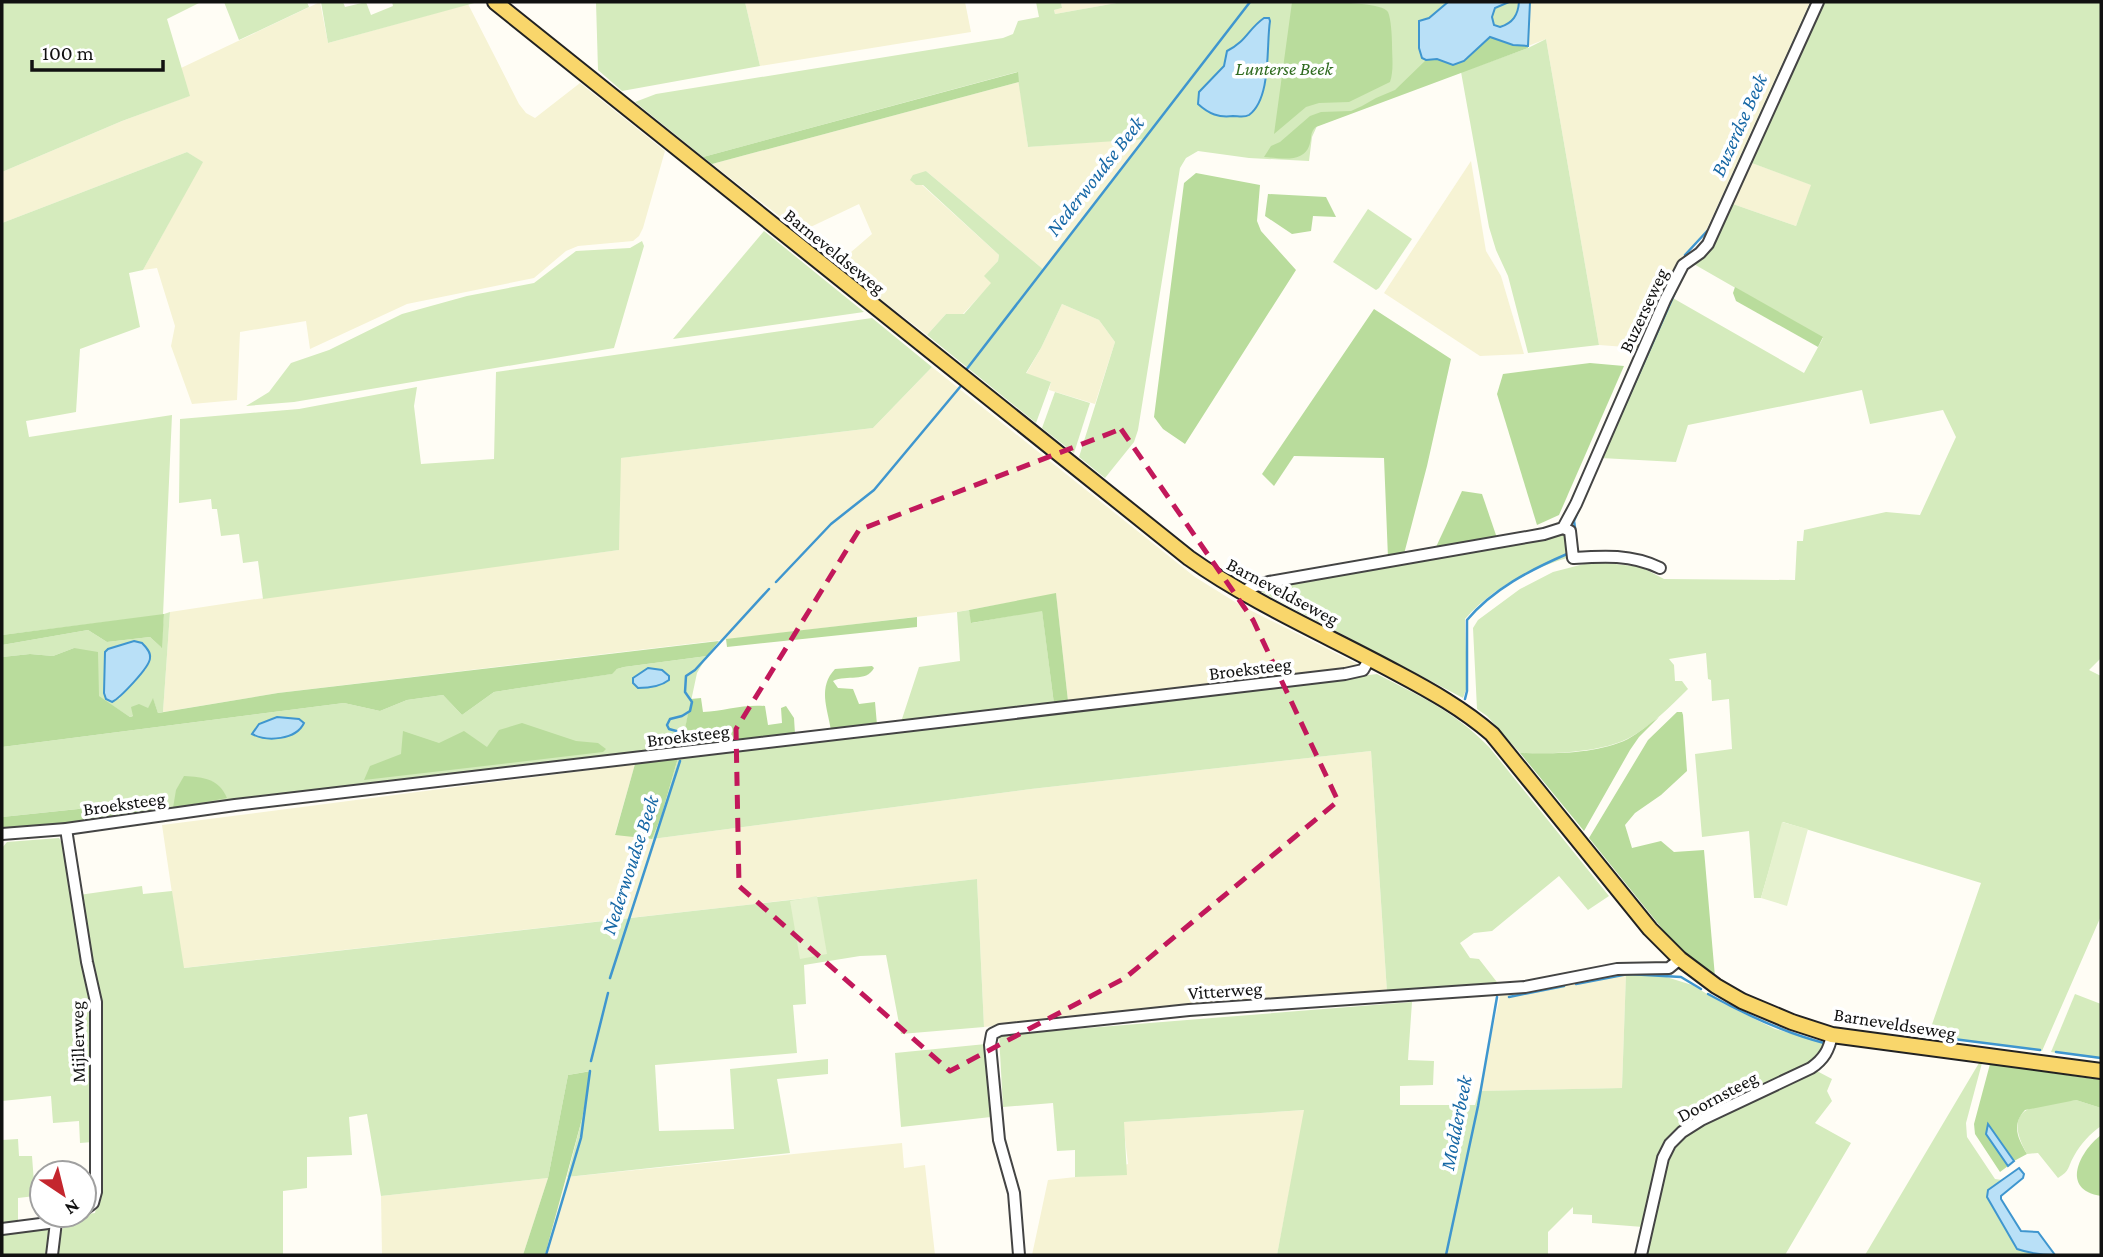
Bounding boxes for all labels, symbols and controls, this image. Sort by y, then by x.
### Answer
scale bar [32,28,163,72]
text: 100 m [42,41,94,65]
park label: Lunterse Beek [1235,58,1334,79]
water label: Buzerdse Beek [1706,69,1773,180]
water label: Nederwoudse Beek [1041,111,1150,240]
street label: Barneveldseweg [780,204,889,298]
street label: Buzerseweg [1615,265,1672,356]
street label: Barneveldseweg [1223,553,1342,630]
street label: Broeksteeg [1208,653,1293,684]
street label: Broeksteeg [646,720,731,751]
street label: Broeksteeg [82,787,167,820]
water label: Nederwoudse Beek [596,792,664,938]
street label: Vitterweg [1187,977,1263,1004]
street label: Mijllerweg [66,1001,90,1083]
street label: Barneveldseweg [1832,1003,1958,1044]
street label: Doornsteeg [1673,1067,1761,1126]
water label: Modderbeek [1435,1073,1477,1173]
north arrow [28,1159,98,1229]
text: N [61,1195,84,1220]

